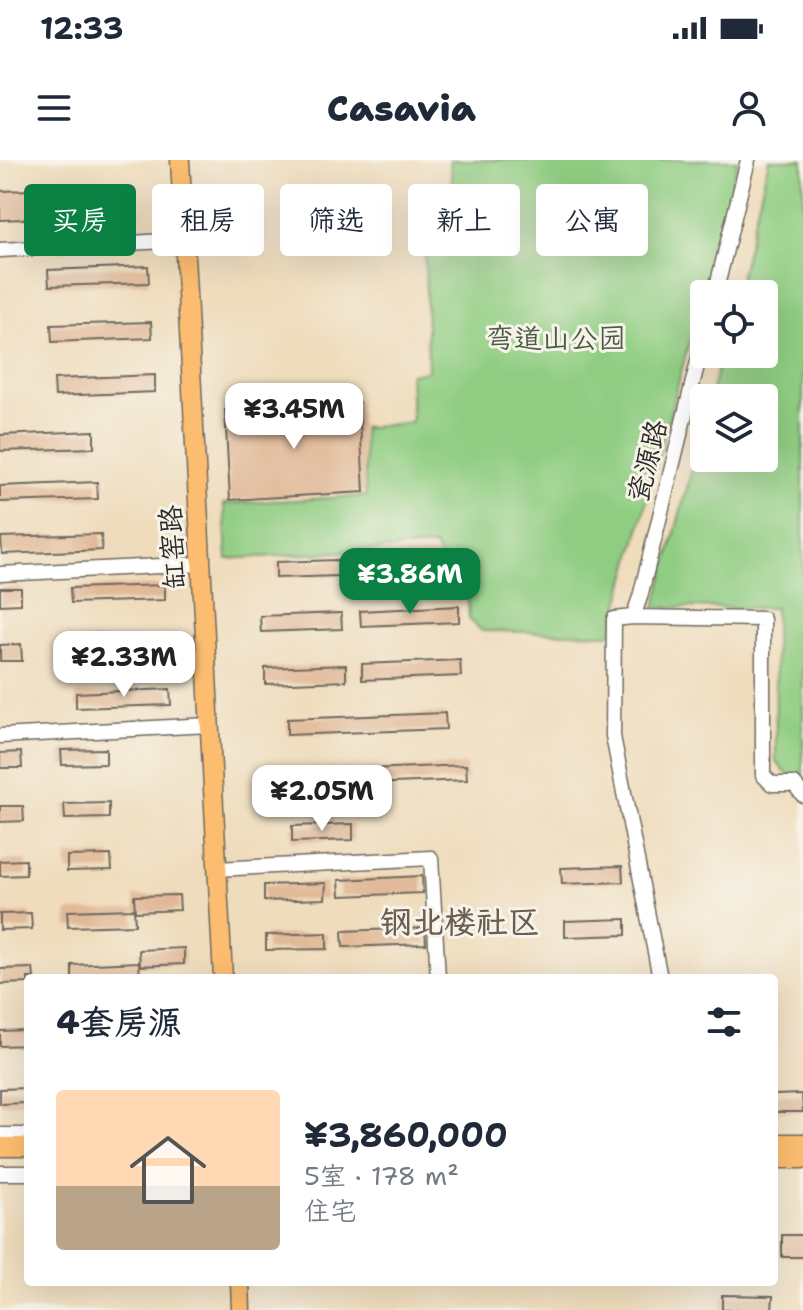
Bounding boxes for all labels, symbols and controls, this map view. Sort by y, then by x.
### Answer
text: 12:33 [40,8,123,49]
text: Casavia [327,84,476,133]
icon: menu [32,86,76,130]
icon: person [727,86,771,130]
chip: 买房 [24,184,136,256]
chip: 租房 [152,184,264,256]
chip: 筛选 [280,184,392,256]
chip: 新上 [408,184,520,256]
chip: 公寓 [536,184,648,256]
map controls [690,280,778,472]
button: locate [690,280,778,368]
park label: 弯道山公园 [486,319,626,357]
pin: ¥3.45M [229,383,359,451]
button: layers [690,384,778,472]
text: ¥3.45M [243,391,345,426]
street label: 瓷源路 [618,416,676,506]
street label: 缸窑路 [151,504,193,590]
pin: ¥3.86M [345,548,475,616]
text: ¥3.86M [357,556,463,591]
pin: ¥2.33M [59,631,189,699]
text: ¥2.33M [71,639,177,674]
pin: ¥2.05M [257,765,387,833]
text: ¥2.05M [270,773,374,808]
district label: 钢北楼社区 [380,900,540,943]
text: 4套房源 [56,999,182,1045]
icon: filters [702,1000,746,1044]
text: ¥3,860,000 [304,1112,508,1158]
icon: home [120,1122,216,1218]
text: 5室 · 178 m² [304,1158,459,1193]
text: 住宅 [304,1193,356,1228]

